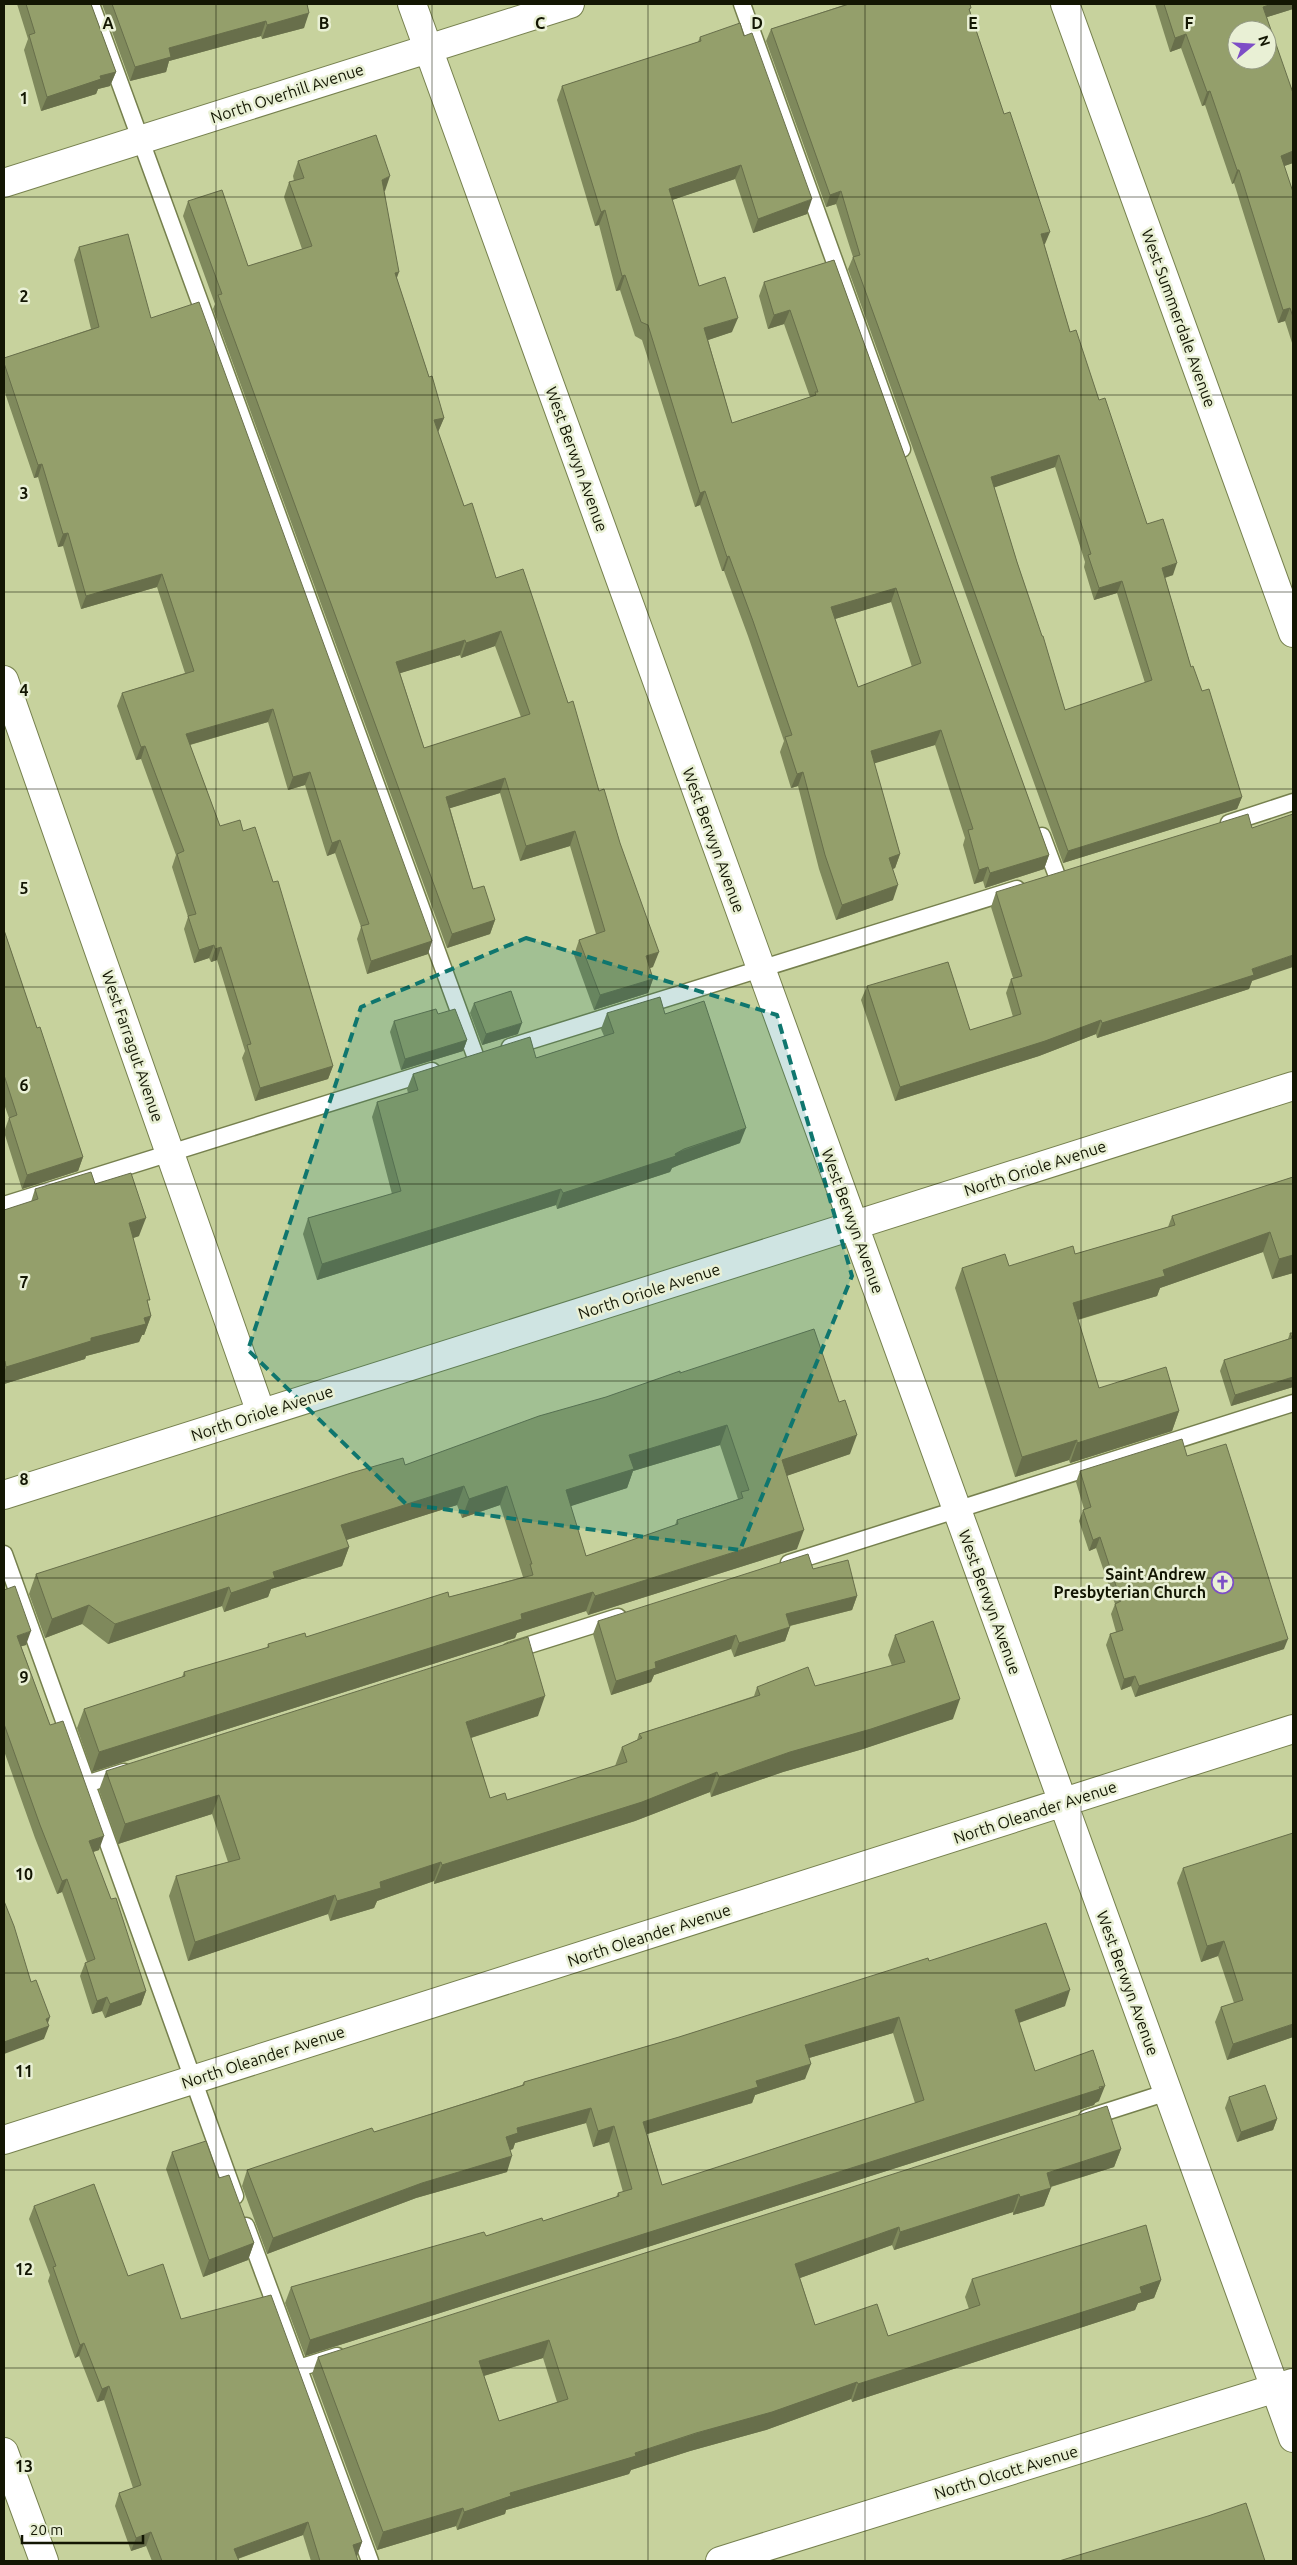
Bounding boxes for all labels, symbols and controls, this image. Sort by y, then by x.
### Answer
text: A [102,14,114,32]
text: B [319,14,329,32]
text: C [535,14,545,32]
text: D [751,14,763,32]
text: E [968,14,978,32]
text: F [1185,14,1194,32]
north arrow [1227,20,1277,70]
text: N [1255,34,1274,48]
street label: North Overhill Avenue [208,60,366,126]
text: 1 [19,89,29,107]
street label: West Summerdale Avenue [1138,226,1220,410]
text: 2 [19,287,29,305]
street label: West Berwyn Avenue [542,384,612,534]
text: 3 [19,484,29,502]
text: 4 [19,681,29,699]
street label: West Berwyn Avenue [679,765,749,915]
text: 5 [19,879,29,897]
street label: West Farragut Avenue [99,968,167,1124]
text: 6 [19,1076,29,1094]
street label: North Oriole Avenue [962,1137,1108,1199]
street label: West Berwyn Avenue [818,1146,888,1296]
street label: North Oriole Avenue [576,1260,722,1322]
text: 7 [19,1273,29,1291]
street label: North Oriole Avenue [189,1382,335,1444]
text: 8 [19,1470,29,1488]
street label: West Berwyn Avenue [955,1527,1025,1677]
place label: Saint Andrew Presbyterian Church [1053,1565,1206,1601]
church icon: Saint Andrew Presbyterian Church [1210,1571,1234,1595]
text: 9 [19,1668,29,1686]
street label: North Oleander Avenue [951,1777,1119,1847]
text: 10 [15,1865,33,1883]
street label: North Oleander Avenue [565,1900,733,1970]
street label: West Berwyn Avenue [1093,1908,1163,2058]
street label: North Oleander Avenue [179,2022,347,2092]
text: 11 [15,2062,33,2080]
text: 12 [15,2260,33,2278]
street label: North Olcott Avenue [932,2442,1080,2502]
text: 13 [15,2457,33,2475]
scale bar [22,2512,144,2544]
text: 20 m [30,2521,63,2538]

